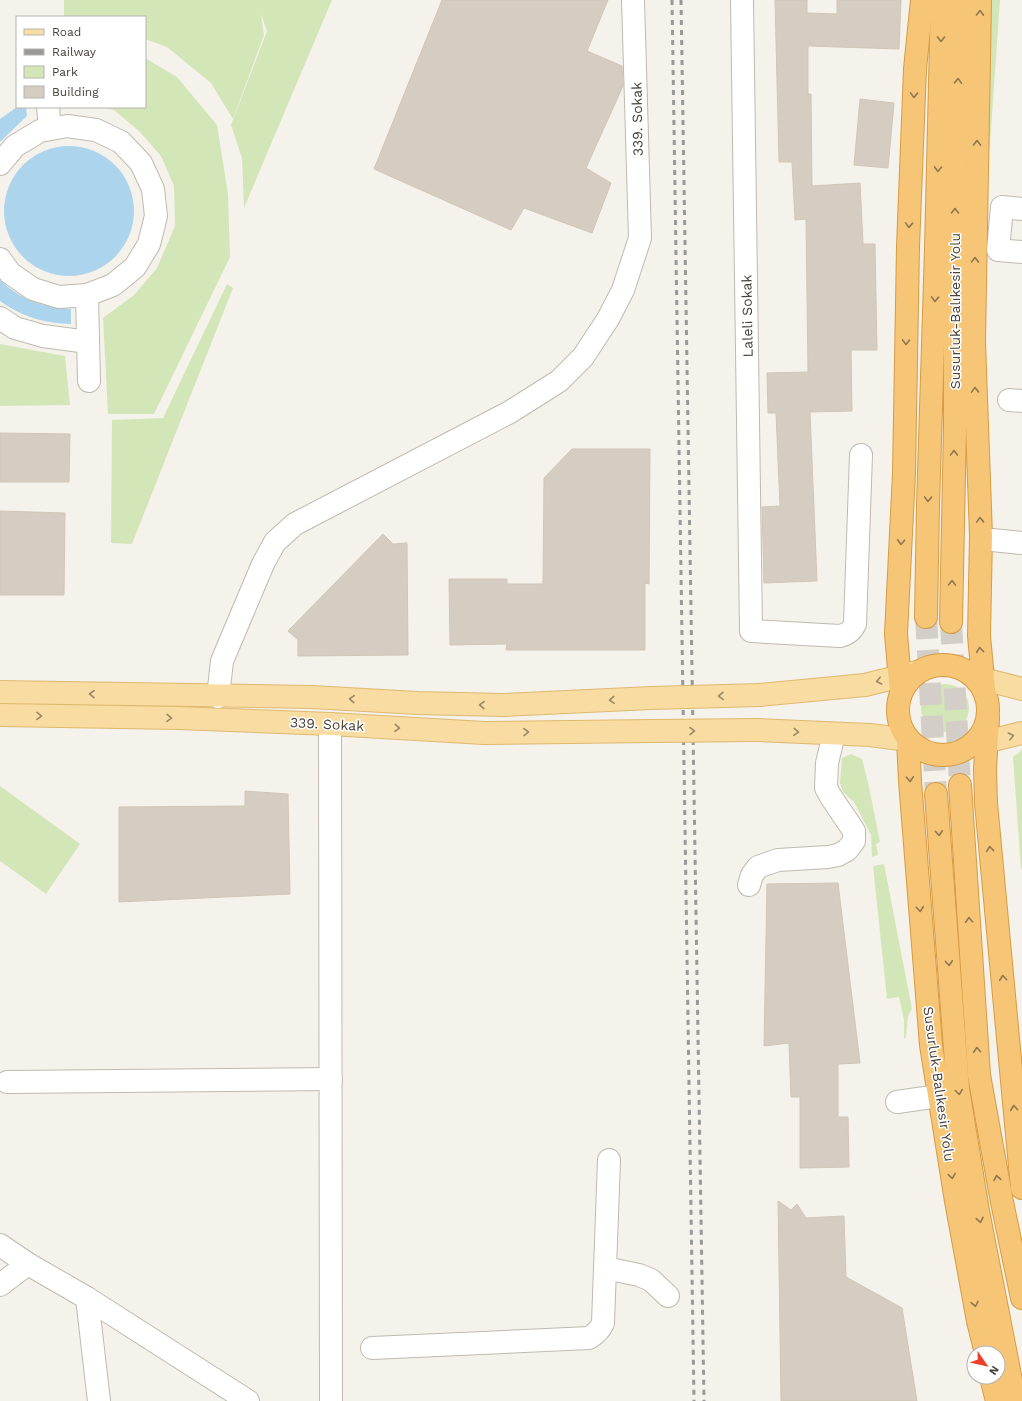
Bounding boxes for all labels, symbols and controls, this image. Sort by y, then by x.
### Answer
one-way arrow [975,10,984,16]
legend [16,16,146,108]
text: Road [52,25,81,39]
one-way arrow [937,36,945,42]
text: Railway [52,45,97,59]
text: Park [52,65,78,79]
one-way arrow [954,78,963,84]
street label: 339. Sokak [628,82,646,156]
text: Building [52,85,99,99]
one-way arrow [910,92,918,98]
one-way arrow [973,140,981,146]
one-way arrow [934,166,942,172]
one-way arrow [951,208,959,214]
one-way arrow [904,222,913,228]
street label: Susurluk-Balıkesir Yolu [947,233,963,389]
one-way arrow [970,257,979,263]
street label: Laleli Sokak [738,275,756,357]
one-way arrow [930,296,939,302]
one-way arrow [902,339,910,345]
one-way arrow [971,387,980,393]
one-way arrow [950,450,958,456]
one-way arrow [924,496,932,502]
one-way arrow [976,517,984,523]
one-way arrow [896,539,905,545]
one-way arrow [947,580,956,586]
one-way arrow [976,647,985,653]
one-way arrow [876,677,882,685]
one-way arrow [89,690,95,698]
one-way arrow [718,692,724,700]
one-way arrow [349,695,355,704]
one-way arrow [609,696,615,704]
one-way arrow [479,700,485,709]
one-way arrow [36,712,42,720]
one-way arrow [166,714,172,722]
street label: 339. Sokak [289,714,365,734]
one-way arrow [394,723,400,732]
one-way arrow [689,727,695,735]
one-way arrow [523,728,529,737]
one-way arrow [793,728,799,737]
one-way arrow [1008,732,1014,740]
one-way arrow [905,776,914,782]
one-way arrow [935,830,944,836]
one-way arrow [986,846,995,852]
one-way arrow [915,906,924,912]
one-way arrow [965,917,973,923]
one-way arrow [944,960,953,966]
one-way arrow [998,975,1007,981]
street label: Susurluk-Balıkesir Yolu [920,1005,958,1163]
one-way arrow [973,1047,982,1053]
one-way arrow [954,1089,963,1095]
one-way arrow [1010,1105,1019,1111]
one-way arrow [947,1173,956,1180]
one-way arrow [994,1175,1002,1181]
one-way arrow [975,1217,984,1224]
one-way arrow [971,1301,979,1308]
north arrow [966,1345,1006,1385]
text: N [986,1363,1002,1377]

